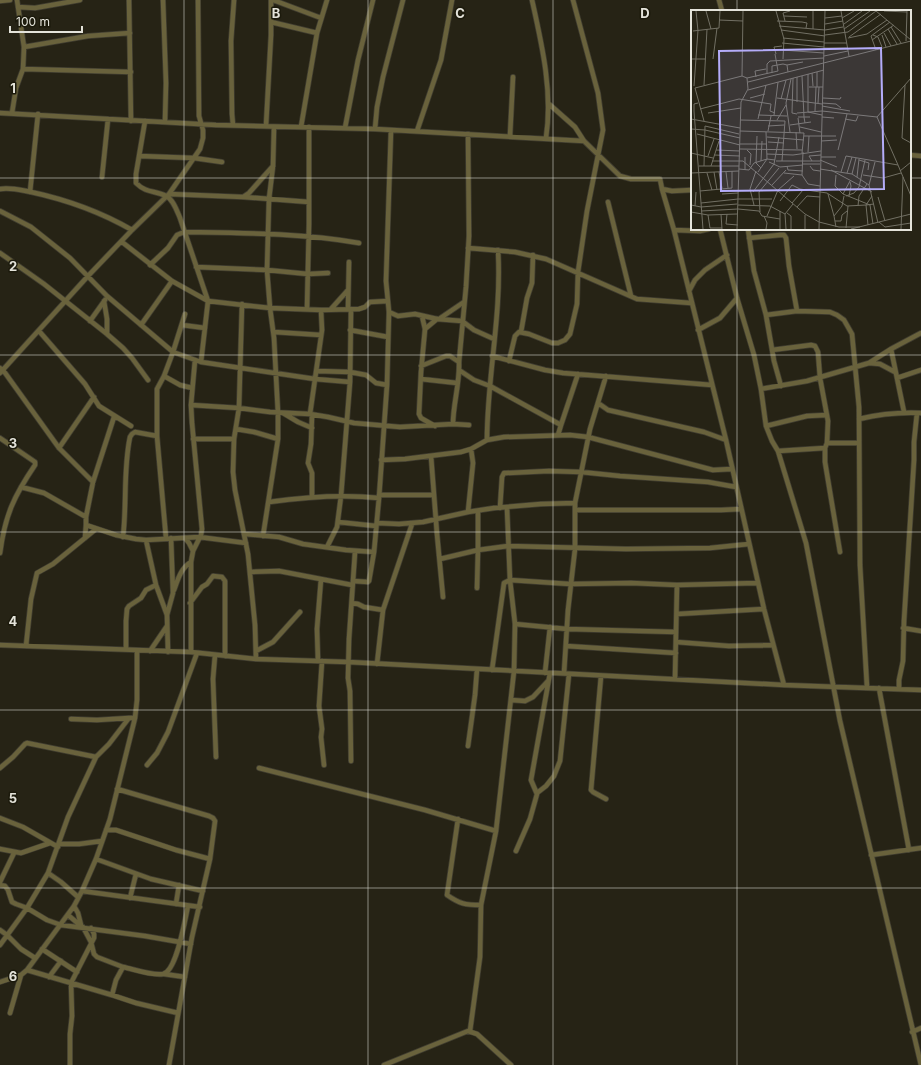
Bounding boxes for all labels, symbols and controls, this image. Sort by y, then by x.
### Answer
text: B [272,5,281,21]
text: C [455,5,465,21]
text: D [640,5,650,21]
scale bar [10,8,82,34]
inset map [691,10,911,230]
text: 100 m [16,14,50,29]
text: 1 [10,80,16,96]
text: 2 [9,258,17,274]
text: 3 [9,435,17,451]
text: 4 [9,613,18,629]
text: 5 [9,790,17,806]
text: 6 [9,968,17,984]

